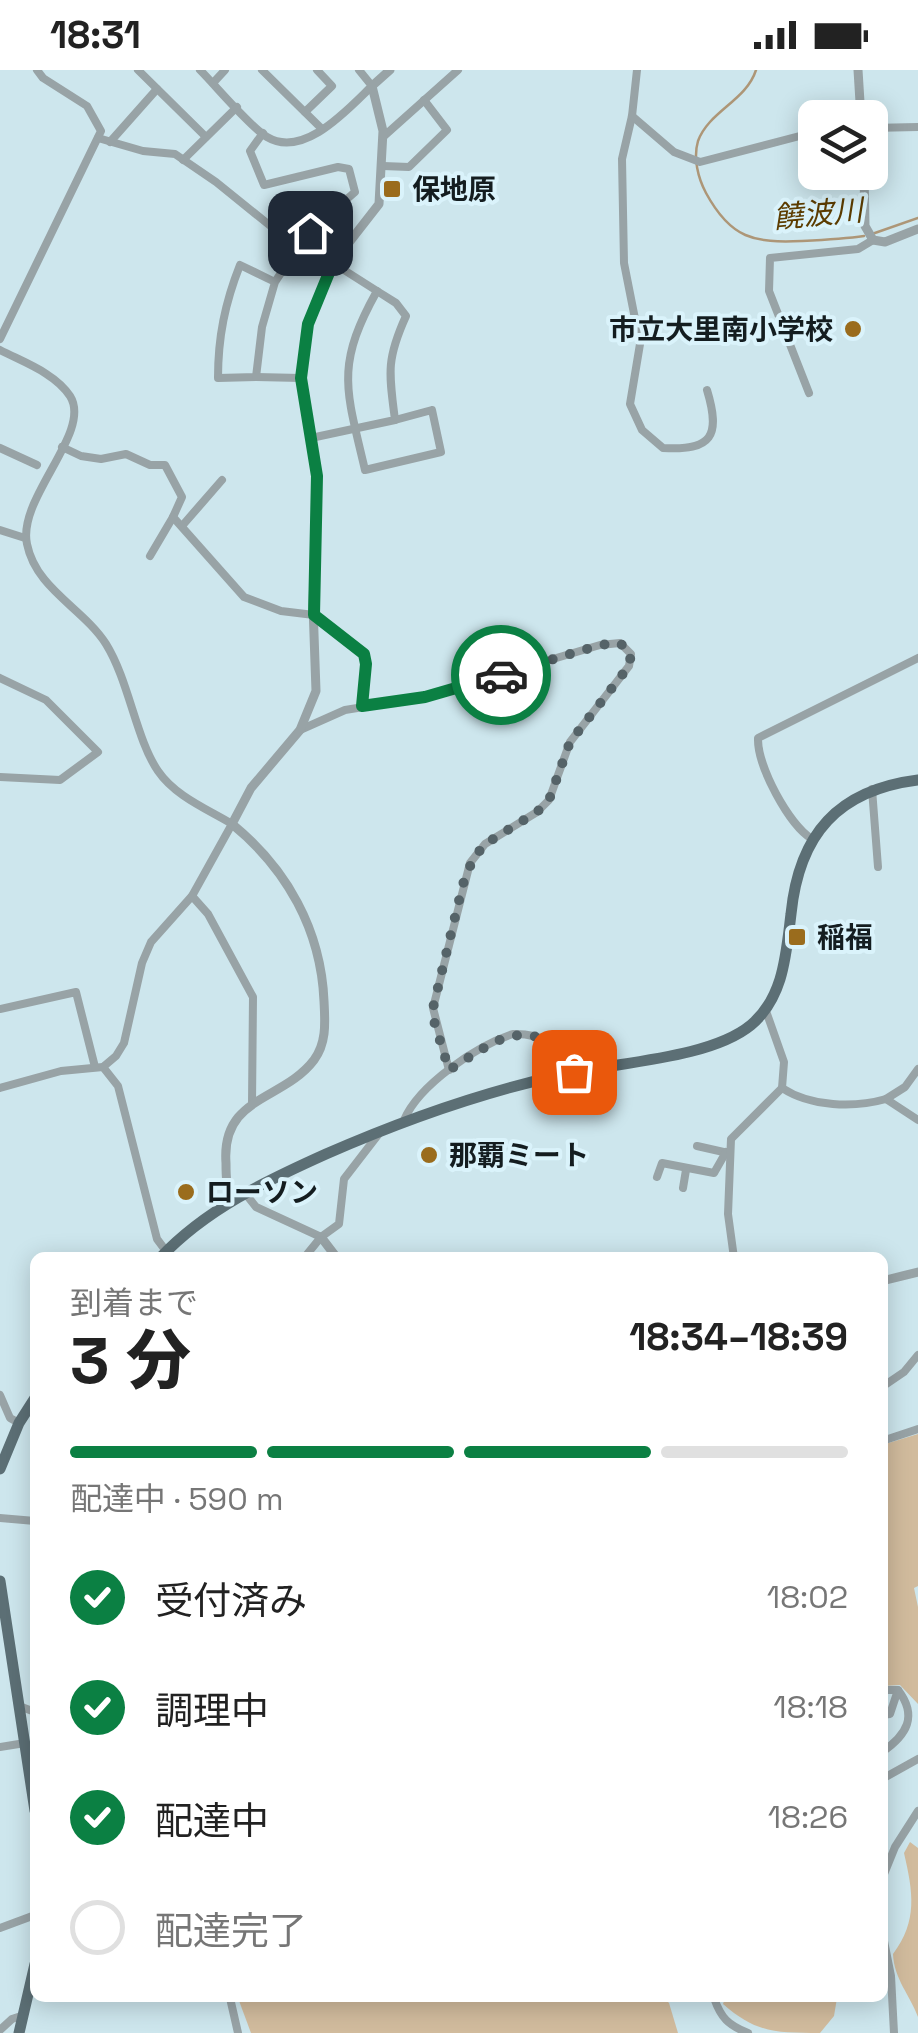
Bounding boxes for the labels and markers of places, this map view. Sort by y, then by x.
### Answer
place label: 保地原 [412,171,496,207]
marker: 保地原 [381,178,403,200]
pin [268,191,353,276]
place label: 市立大里南小学校 [609,311,833,347]
marker: 市立大里南小学校 [842,318,864,340]
place label: 稲福 [817,919,873,955]
marker: 稲福 [786,926,808,948]
pin [532,1030,617,1115]
place label: 那覇ミート [449,1137,589,1173]
marker: 那覇ミート [418,1144,440,1166]
place label: ローソン [206,1174,318,1210]
marker: ローソン [175,1181,197,1203]

